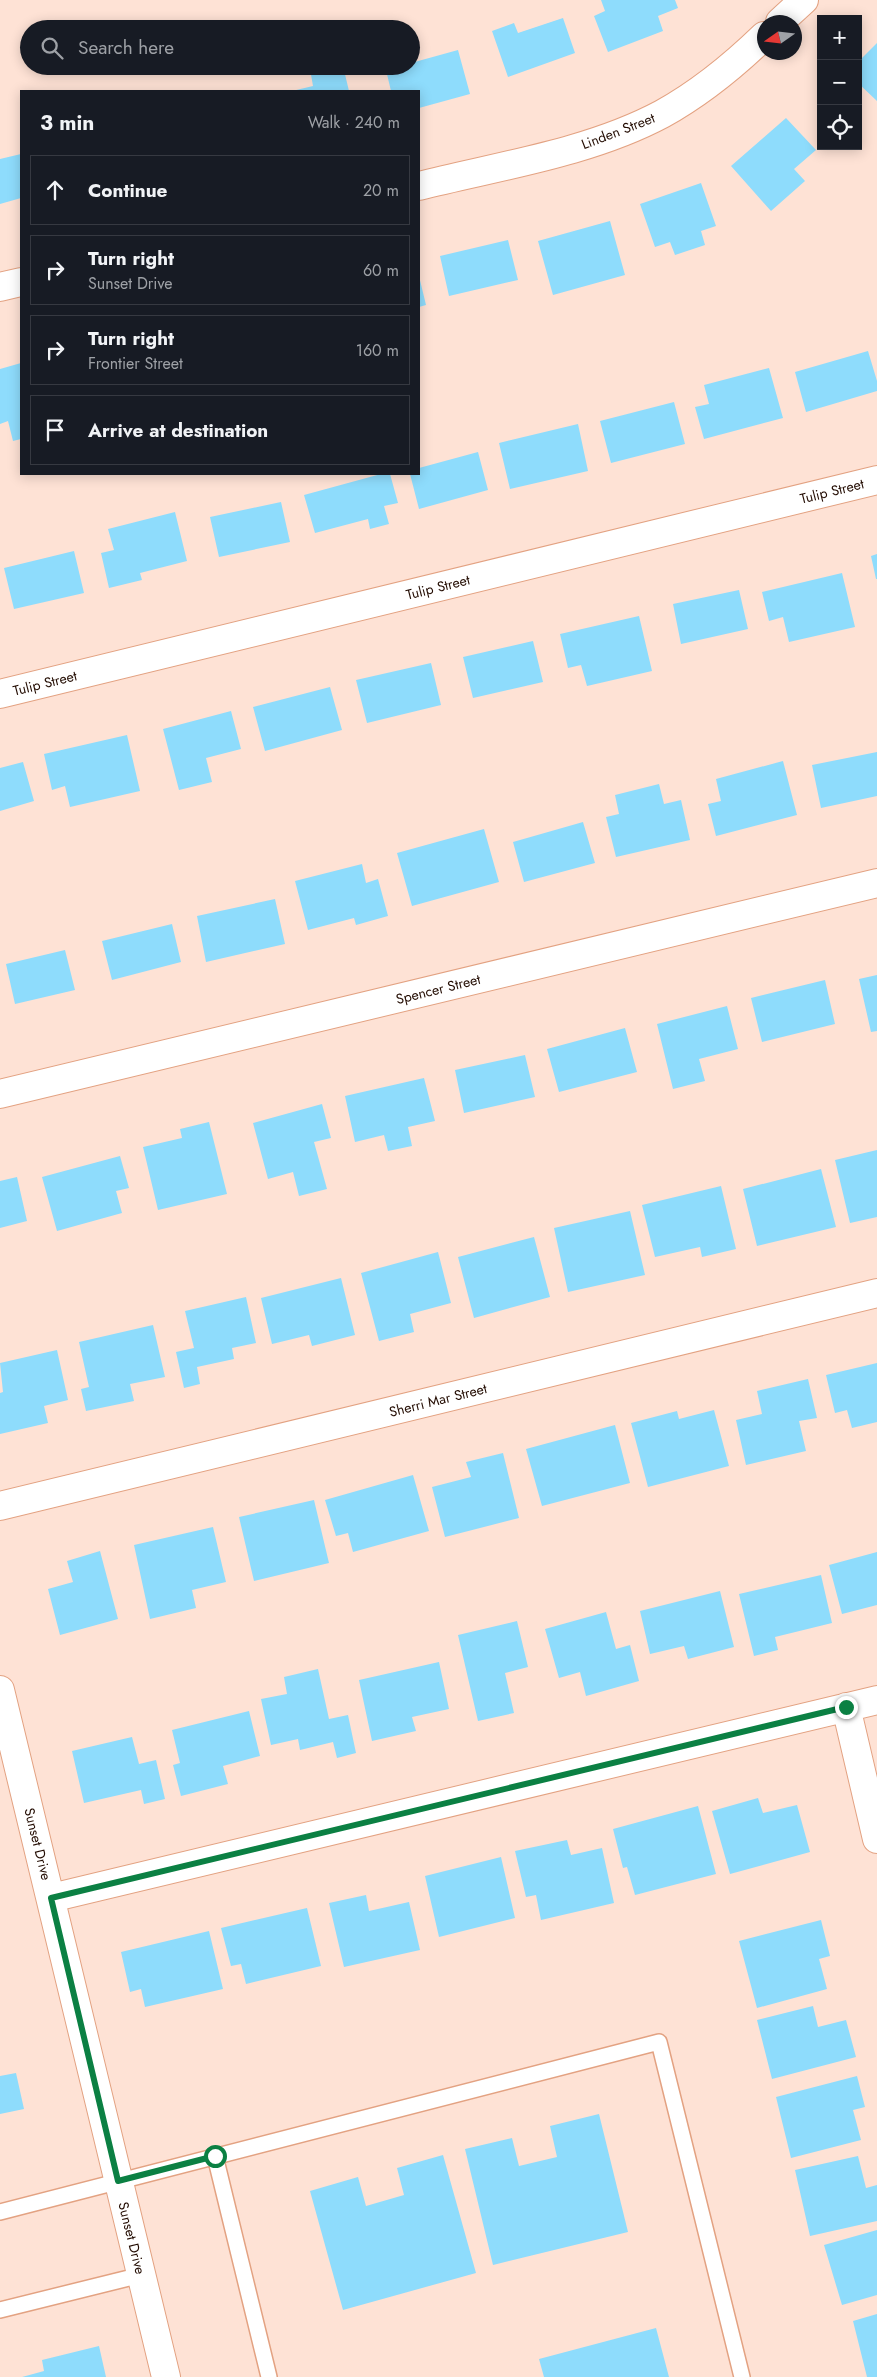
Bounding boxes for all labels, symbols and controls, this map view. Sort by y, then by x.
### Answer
north arrow [757,15,802,60]
map controls [817,15,862,150]
button: + [817,15,862,60]
search box [20,20,420,75]
icon: search [38,34,66,62]
text: Search here [78,34,174,61]
button: − [817,60,862,105]
button: locate [817,105,862,150]
text: 3 min [40,108,94,138]
street label: Linden Street [578,108,658,154]
text: Walk · 240 m [308,111,400,134]
icon: ahead [41,176,69,204]
text: Continue [88,177,167,204]
text: 20 m [363,179,399,202]
text: Turn right [88,245,174,272]
icon: right [41,256,69,284]
text: 60 m [363,259,399,282]
text: Sunset Drive [88,272,172,295]
text: Turn right [88,325,174,352]
icon: right [41,336,69,364]
text: 160 m [356,339,399,362]
text: Frontier Street [88,352,183,375]
icon: arrive [41,416,69,444]
text: Arrive at destination [88,417,268,444]
street label: Tulip Street [798,473,867,509]
street label: Tulip Street [404,569,473,605]
street label: Tulip Street [11,665,80,701]
street label: Spencer Street [394,969,483,1009]
street label: Sherri Mar Street [387,1378,490,1422]
route end [835,1696,858,1719]
street label: Sunset Drive [19,1806,57,1882]
route start [204,2145,227,2168]
street label: Sunset Drive [113,2200,151,2276]

